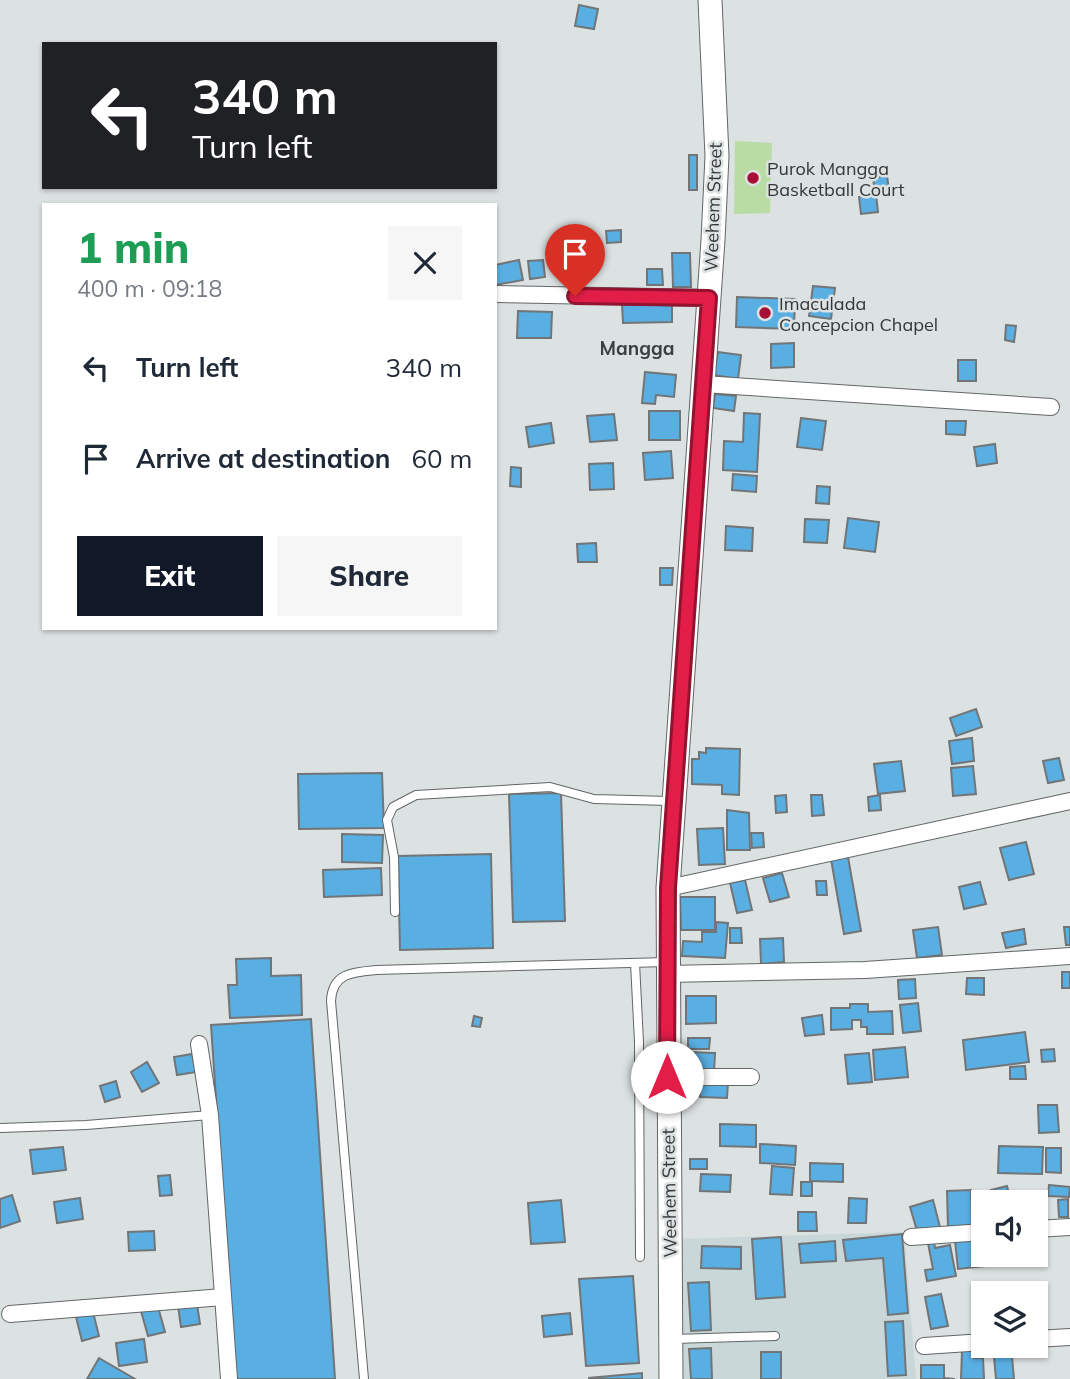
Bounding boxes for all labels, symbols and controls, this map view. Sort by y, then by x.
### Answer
text: 340 m [192,65,338,126]
icon: left [77,70,168,161]
text: Turn left [192,126,312,166]
street label: Weehem Street [699,142,727,272]
place label: Purok Mangga Basketball Court [767,157,905,201]
marker: Purok Mangga Basketball Court [745,170,761,186]
text: 1 min [77,221,190,274]
pin [545,224,605,296]
button: close [388,226,462,300]
icon: arrive [556,235,594,273]
text: 400 m · 09:18 [77,274,222,303]
place label: Imaculada Concepcion Chapel [779,292,938,336]
marker: Imaculada Concepcion Chapel [757,305,773,321]
district label: Mangga [599,336,675,360]
icon: left [77,349,115,387]
text: Turn left [136,351,238,384]
text: 340 m [386,351,462,384]
icon: arrive [77,440,115,478]
text: Arrive at destination [136,442,391,475]
text: 60 m [412,442,472,475]
button: Exit [77,536,263,616]
button: Share [277,536,462,616]
position arrow [630,1040,704,1114]
street label: Weehem Street [656,1128,682,1258]
map controls [971,1190,1048,1358]
button: sound [971,1190,1048,1267]
button: layers [971,1281,1048,1358]

